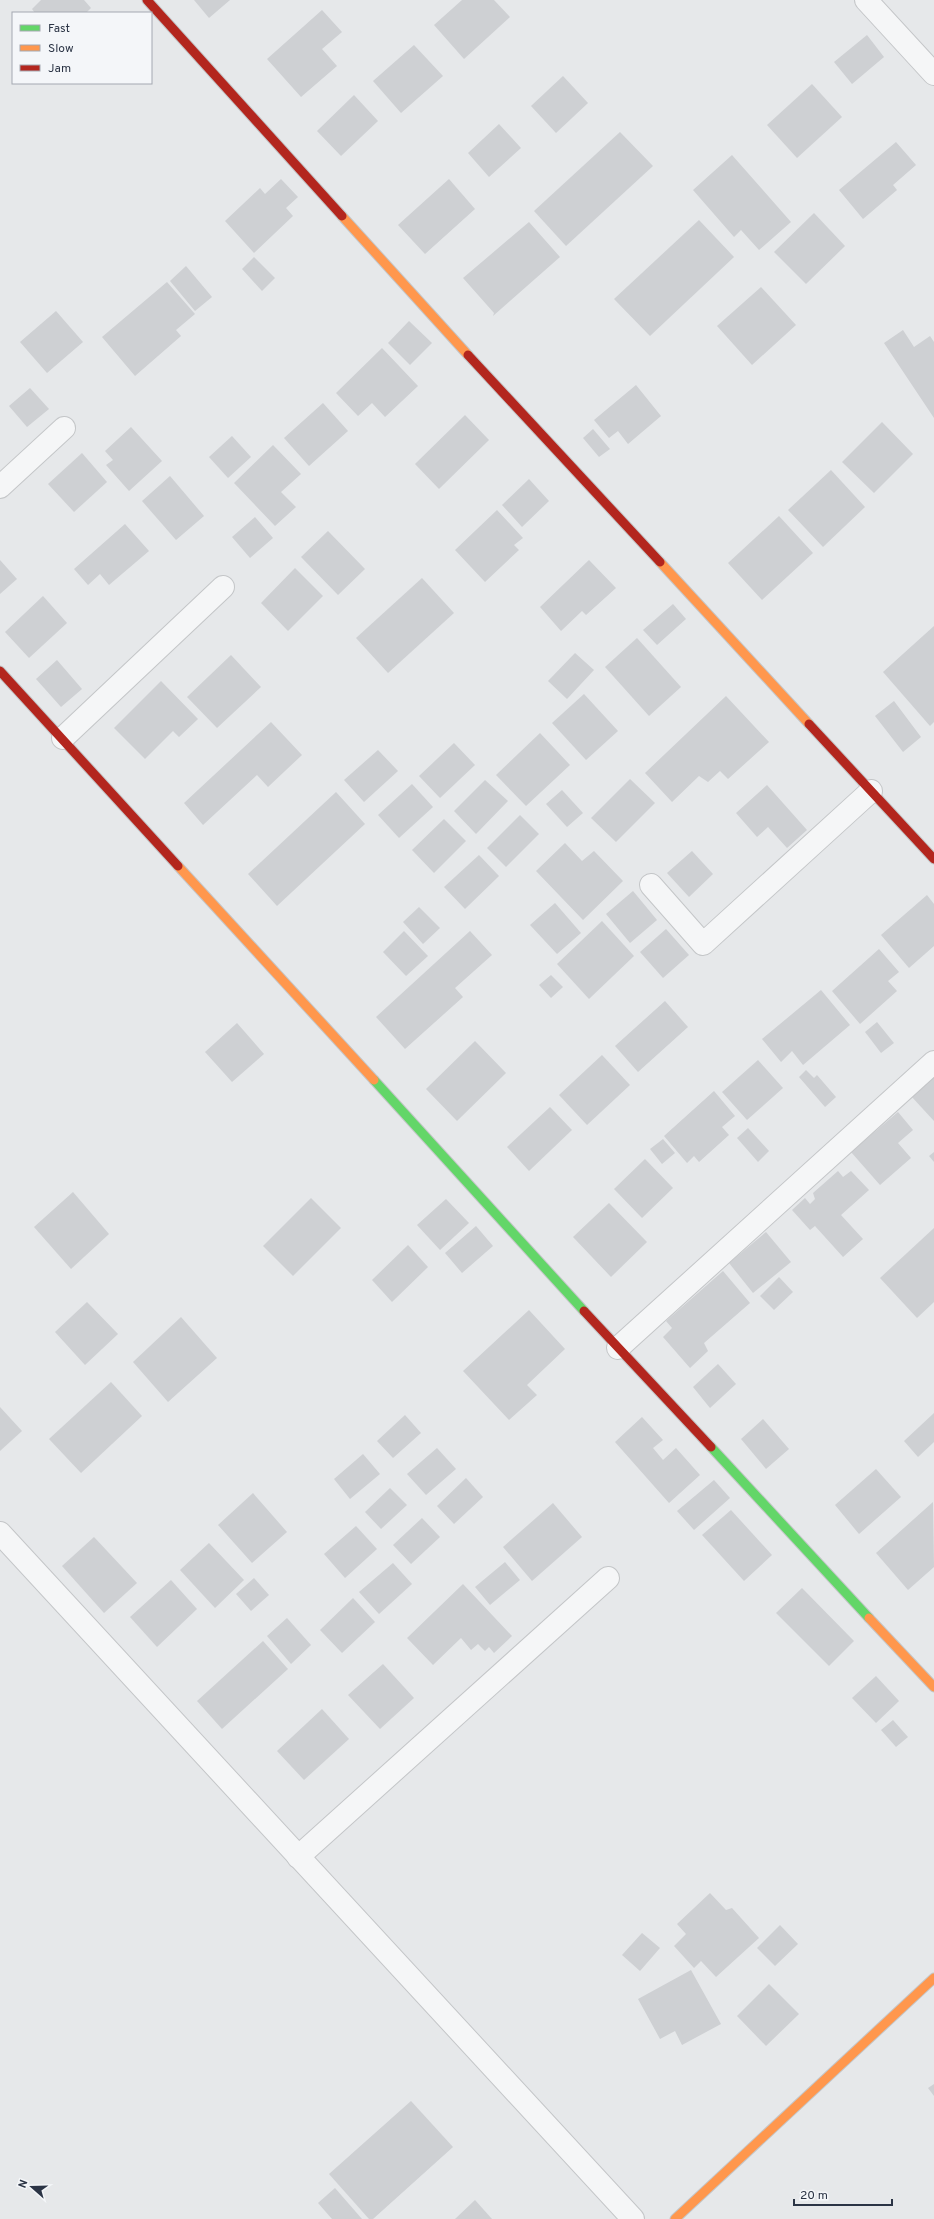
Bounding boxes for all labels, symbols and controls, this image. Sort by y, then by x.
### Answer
legend [12,12,152,84]
text: Fast [48,21,70,37]
text: Slow [48,41,74,57]
text: Jam [48,61,71,77]
north arrow [12,2167,52,2207]
text: N [16,2178,31,2190]
scale bar [794,2181,892,2207]
text: 20 m [800,2188,828,2204]

